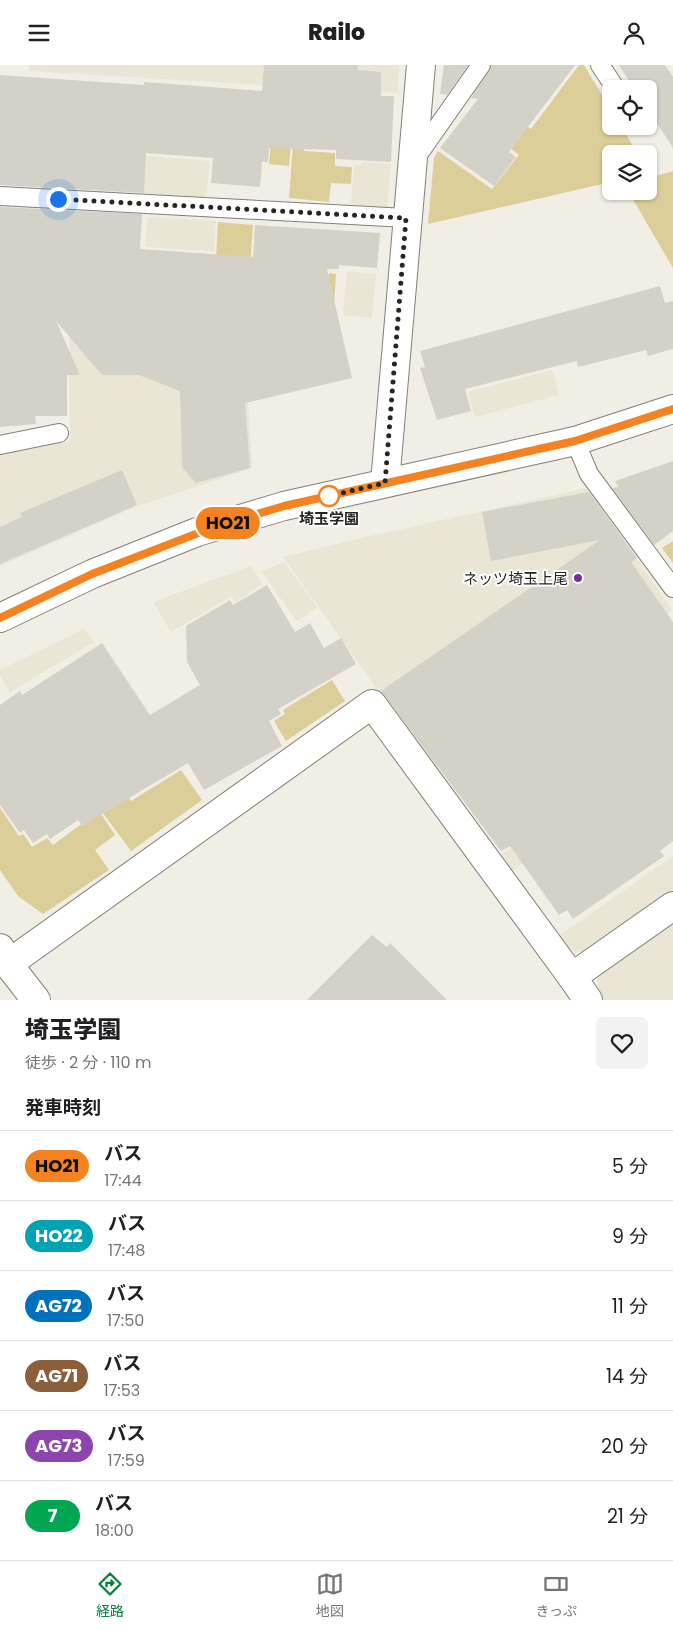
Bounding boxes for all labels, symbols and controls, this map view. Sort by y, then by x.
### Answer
text: Railo [308,17,365,48]
icon: menu [25,19,53,47]
icon: person [620,19,648,47]
map controls [602,80,657,200]
button: locate [602,80,657,135]
button: layers [602,145,657,200]
your location [46,187,71,212]
marker: 埼玉学園 [318,485,340,507]
line badge: HO21 [193,507,263,539]
place label: 埼玉学園 [299,508,359,529]
text: HO21 [206,510,250,535]
place label: ネッツ埼玉上尾 [463,568,568,589]
marker: ネッツ埼玉上尾 [572,572,584,584]
text: 埼玉学園 [25,1013,121,1046]
button: heart [596,1017,648,1069]
text: 徒歩 · 2 分 · 110 m [25,1051,151,1074]
text: 発車時刻 [25,1094,101,1121]
text: バス [104,1140,142,1167]
text: HO21 [35,1153,79,1178]
text: 5 分 [612,1153,648,1180]
text: 17:44 [104,1169,142,1192]
text: バス [108,1210,146,1237]
text: HO22 [35,1223,83,1248]
text: 9 分 [612,1223,648,1250]
text: 17:48 [108,1239,145,1262]
text: バス [107,1280,145,1307]
text: AG72 [35,1293,82,1318]
text: 11 分 [612,1293,648,1320]
text: 17:50 [107,1309,144,1332]
text: バス [103,1350,141,1377]
text: AG71 [35,1363,78,1388]
text: 14 分 [606,1363,648,1390]
text: 17:53 [103,1379,140,1402]
text: バス [108,1420,146,1447]
text: AG73 [35,1433,83,1458]
text: 20 分 [601,1433,648,1460]
text: 17:59 [108,1449,145,1472]
text: バス [95,1490,133,1517]
text: 7 [48,1503,57,1528]
text: 21 分 [607,1503,648,1530]
text: 18:00 [95,1519,134,1542]
tab: 経路 [96,1570,124,1622]
tab: 地図 [316,1570,344,1622]
tab: きっぷ [536,1570,577,1622]

